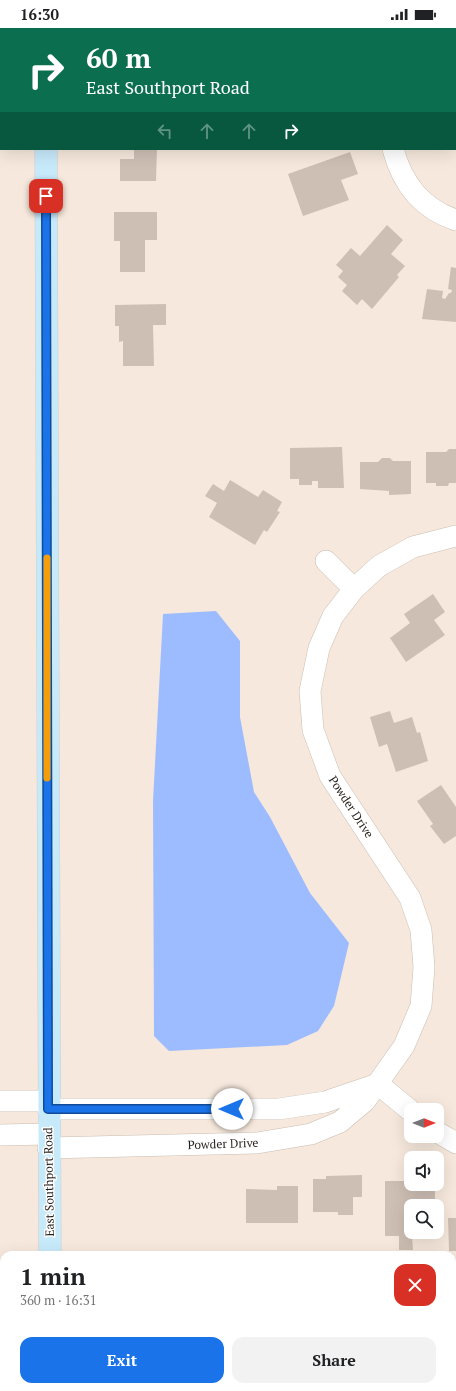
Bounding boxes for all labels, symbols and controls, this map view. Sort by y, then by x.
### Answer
text: 16:30 [20,4,59,24]
text: 60 m [86,39,151,76]
icon: right [20,44,72,96]
text: East Southport Road [86,75,250,99]
icon: left [154,120,176,142]
icon: ahead [196,120,218,142]
icon: ahead [238,120,260,142]
icon: right [280,120,302,142]
pin [29,179,63,213]
icon: arrive [35,185,57,207]
street label: Powder Drive [326,773,377,841]
position arrow [211,1088,253,1130]
north arrow [404,1103,444,1143]
map controls [404,1103,444,1239]
street label: East Southport Road [40,1127,57,1237]
street label: Powder Drive [187,1135,259,1152]
button: sound [404,1151,444,1191]
button: search [404,1199,444,1239]
text: 1 min [20,1260,86,1292]
button: close [394,1264,436,1306]
text: 360 m · 16:31 [20,1291,97,1309]
button: Exit [20,1337,224,1383]
button: Share [232,1337,436,1383]

